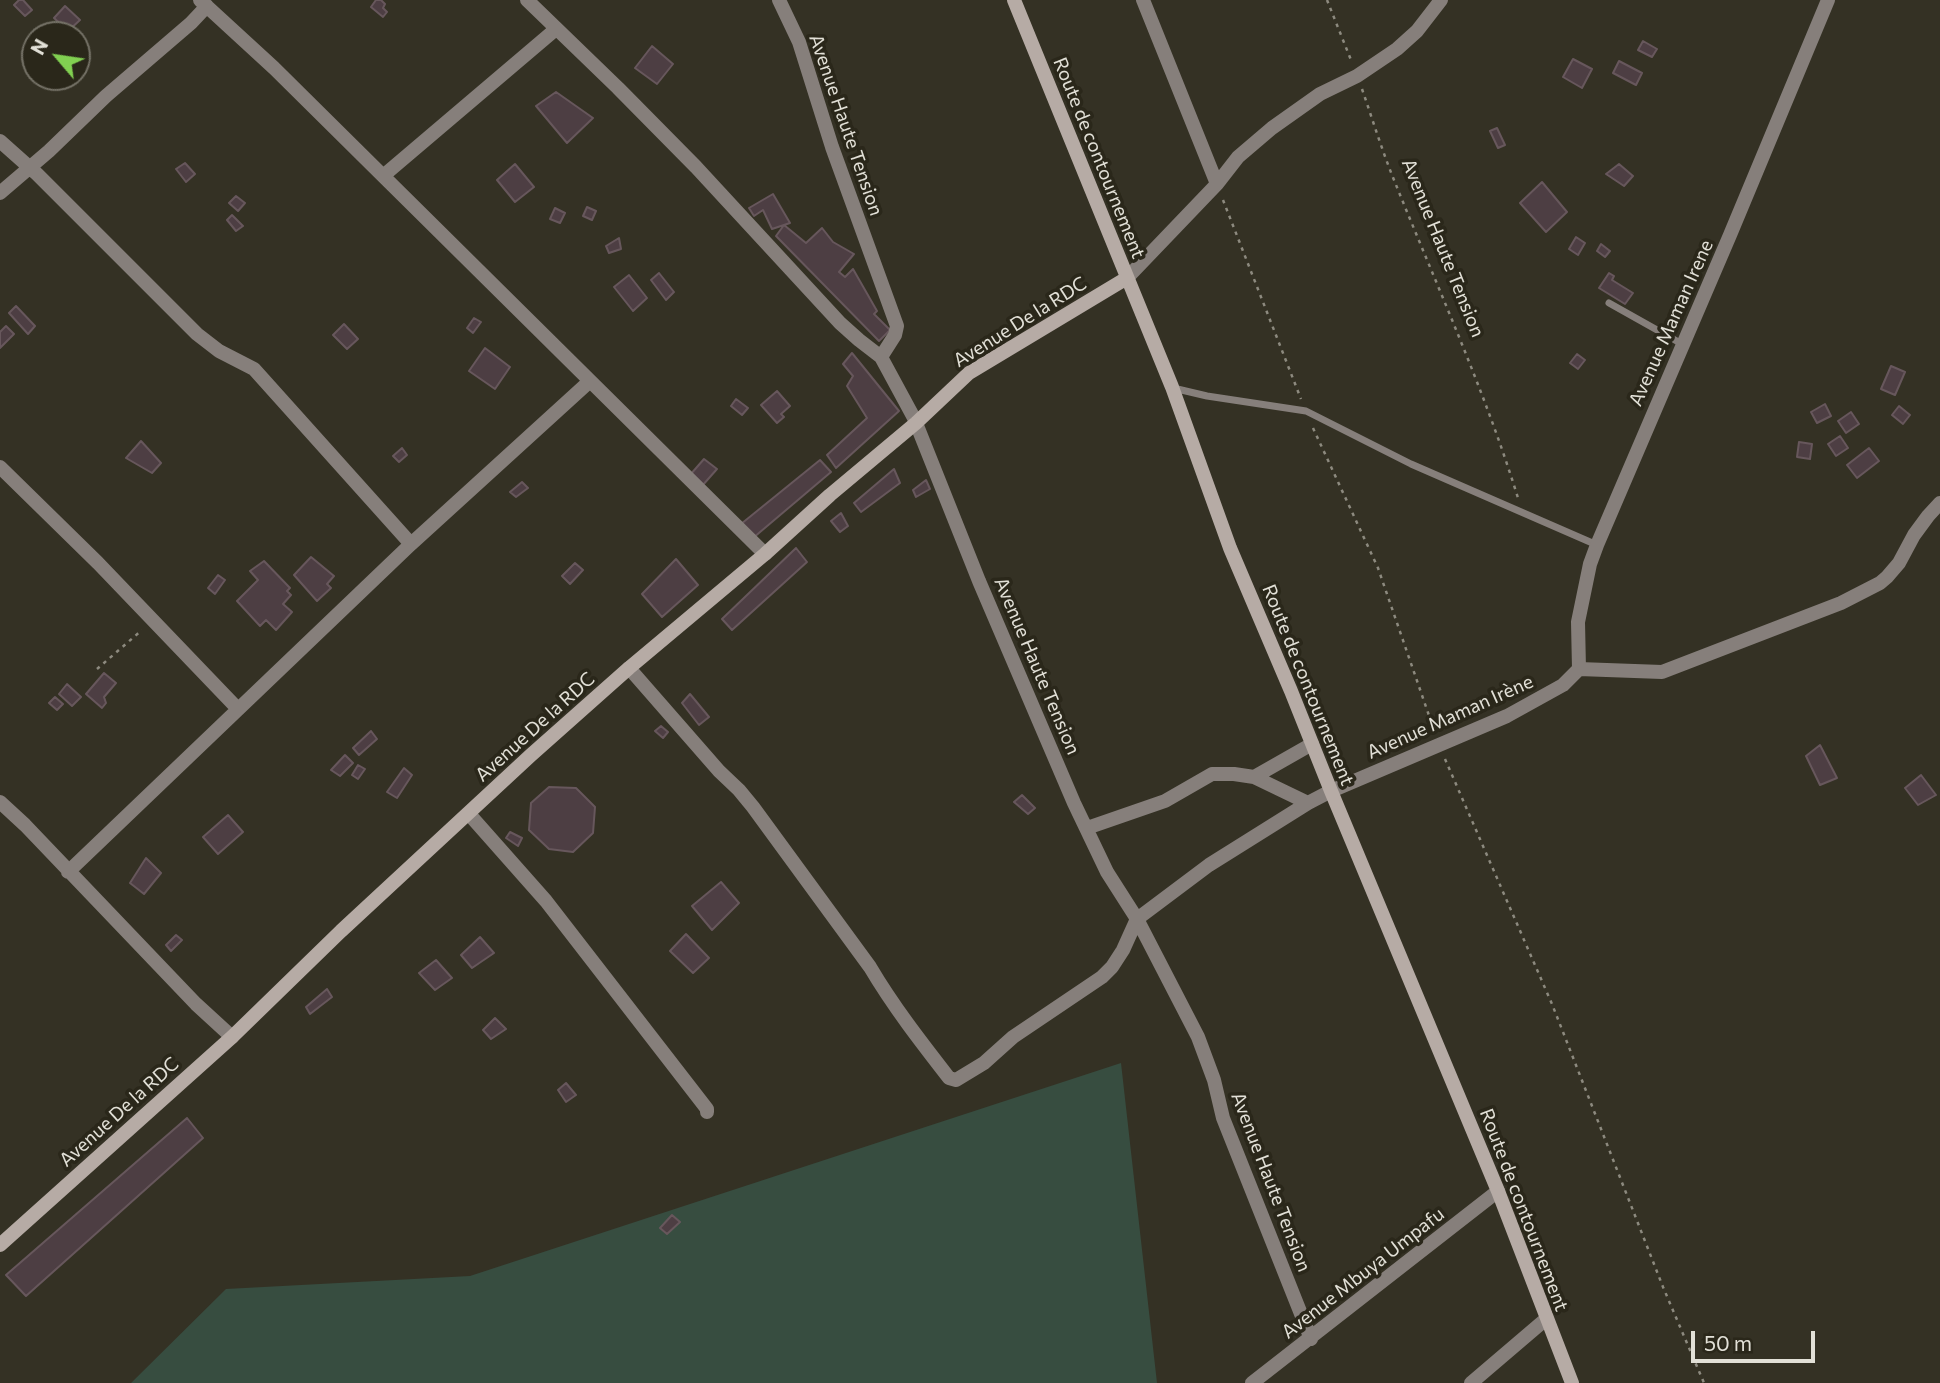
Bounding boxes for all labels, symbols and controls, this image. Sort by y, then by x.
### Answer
north arrow [21,21,91,91]
street label: Avenue Haute Tension [804,31,888,219]
text: N [25,35,52,58]
street label: Route de contournement [1048,54,1150,262]
street label: Avenue Haute Tension [1397,155,1489,341]
street label: Avenue Maman Irene [1624,236,1718,410]
street label: Avenue De la RDC [949,272,1091,372]
street label: Avenue Haute Tension [989,574,1085,758]
street label: Route de contournement [1257,581,1359,789]
street label: Avenue De la RDC [471,667,599,787]
street label: Avenue Maman Irène [1363,670,1537,764]
street label: Avenue De la RDC [55,1052,183,1172]
street label: Avenue Haute Tension [1226,1089,1316,1275]
street label: Route de contournement [1475,1106,1573,1314]
street label: Avenue Mbuya Umpafu [1277,1202,1449,1344]
scale bar [1695,1316,1819,1360]
text: 50 m [1704,1330,1752,1355]

